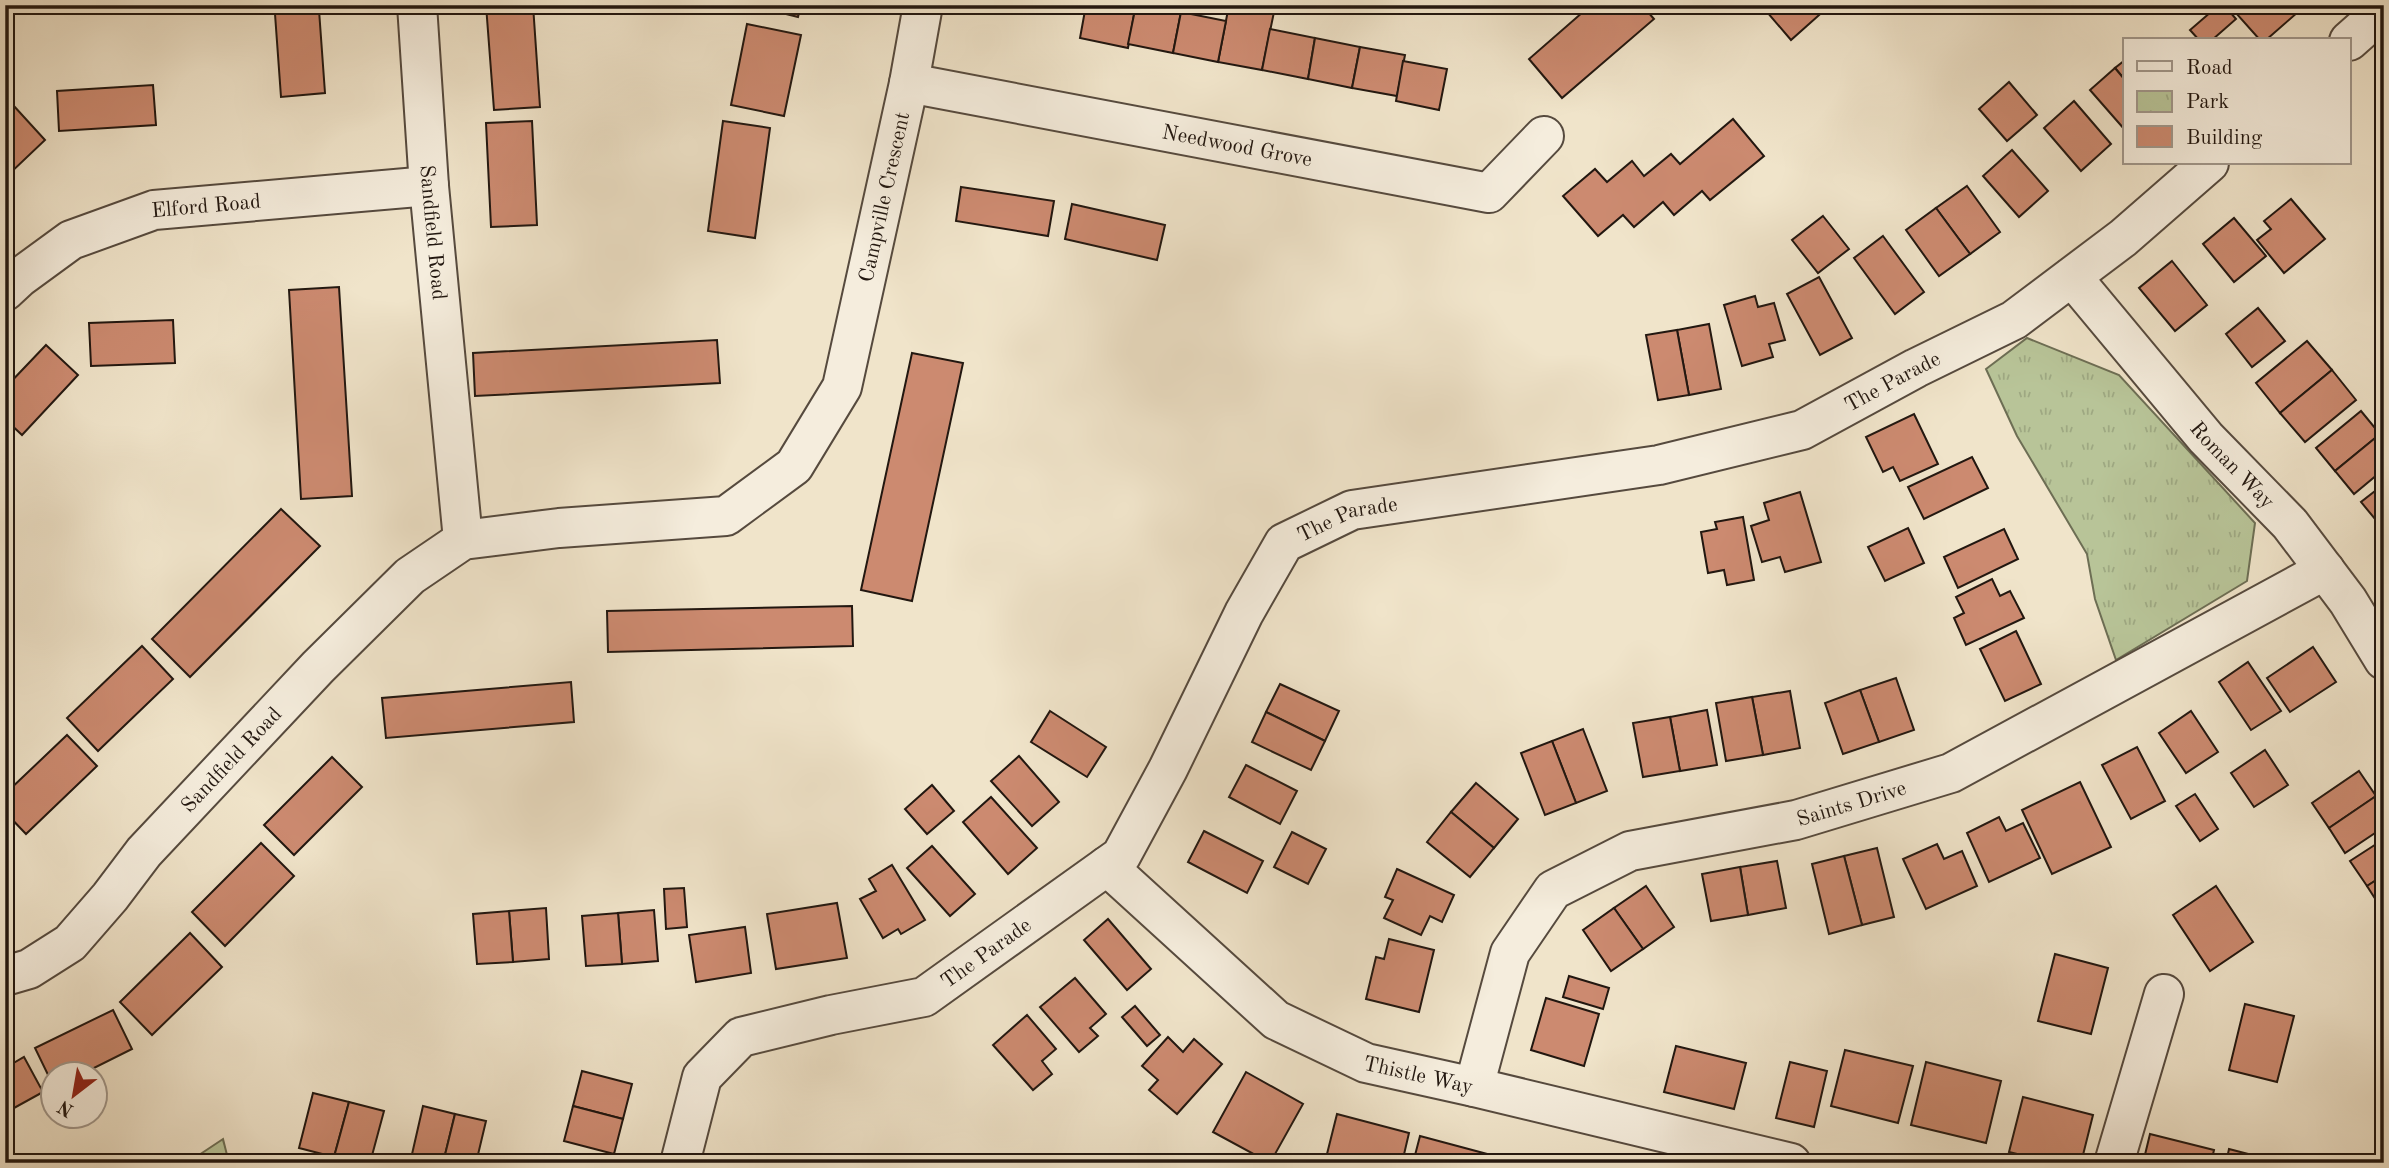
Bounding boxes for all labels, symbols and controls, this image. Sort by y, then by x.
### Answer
legend [2123,38,2350,164]
text: Road [2186,58,2233,79]
text: Park [2186,92,2229,113]
street label: Campville Crescent [856,110,914,284]
street label: Needwood Grove [1160,122,1314,171]
text: Building [2186,128,2263,149]
street label: Sandfield Road [416,164,449,301]
street label: Elford Road [151,192,262,222]
street label: The Parade [1842,349,1944,417]
street label: Roman Way [2185,418,2278,513]
street label: The Parade [1294,494,1399,547]
street label: Sandfield Road [178,704,286,817]
street label: Saints Drive [1794,778,1909,831]
street label: The Parade [938,915,1036,993]
street label: Thistle Way [1361,1054,1475,1098]
north arrow [38,1060,108,1130]
text: N [55,1095,78,1119]

